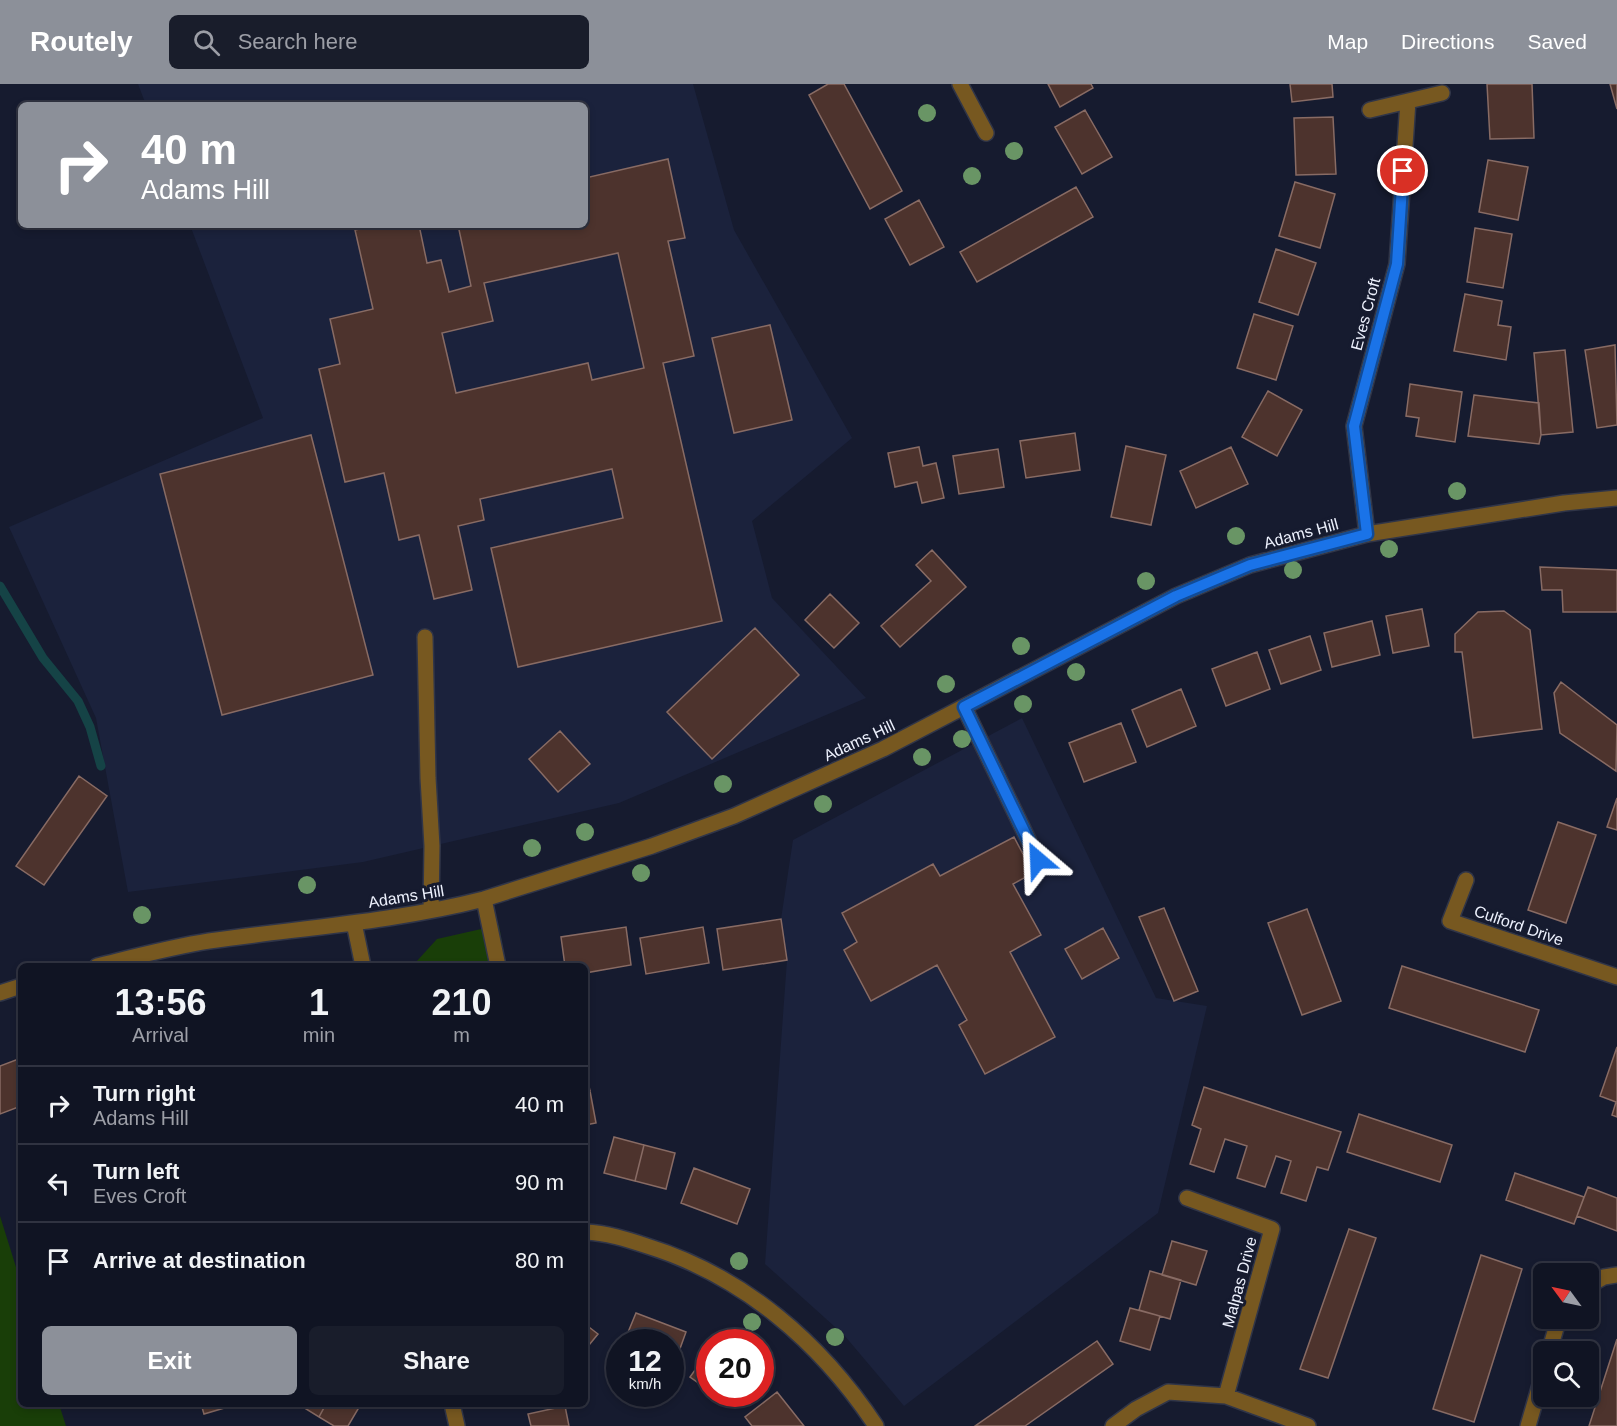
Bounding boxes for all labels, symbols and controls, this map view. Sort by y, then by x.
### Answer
search box [169,15,589,69]
text: Routely [30,26,133,57]
icon: search [190,26,223,59]
text: Search here [238,29,358,54]
text: Map [1327,30,1368,53]
text: Directions [1401,30,1494,53]
text: Saved [1527,30,1587,53]
icon: right [42,126,120,204]
text: 40 m [141,126,237,173]
pin [1377,145,1428,196]
icon: arrive [1386,154,1419,187]
text: Adams Hill [141,175,270,205]
street label: Eves Croft [1348,275,1384,352]
street label: Adams Hill [1262,515,1340,552]
street label: Adams Hill [821,717,897,764]
position arrow [1006,828,1070,892]
street label: Adams Hill [367,882,445,911]
street label: Culford Drive [1472,902,1566,949]
text: 13:56 [114,982,206,1023]
text: 1 [309,982,329,1023]
text: 210 [431,982,492,1023]
text: Arrival [132,1024,189,1046]
text: min [303,1024,335,1046]
text: m [453,1024,470,1046]
text: Turn right [93,1081,195,1106]
icon: right [42,1089,75,1122]
text: 40 m [515,1092,564,1117]
text: Adams Hill [93,1107,189,1129]
text: Turn left [93,1159,179,1184]
icon: left [42,1167,75,1200]
text: 90 m [515,1170,564,1195]
text: Eves Croft [93,1185,186,1207]
street label: Malpas Drive [1219,1235,1260,1329]
icon: arrive [42,1245,75,1278]
text: Arrive at destination [93,1248,306,1273]
text: 80 m [515,1248,564,1273]
north arrow [1533,1263,1599,1329]
map controls [1533,1263,1599,1407]
button: Exit [42,1326,297,1395]
button: Share [309,1326,564,1395]
speed limit sign: 20 [696,1329,774,1407]
button: search [1533,1341,1599,1407]
text: 12 [628,1344,662,1377]
text: km/h [629,1375,661,1392]

